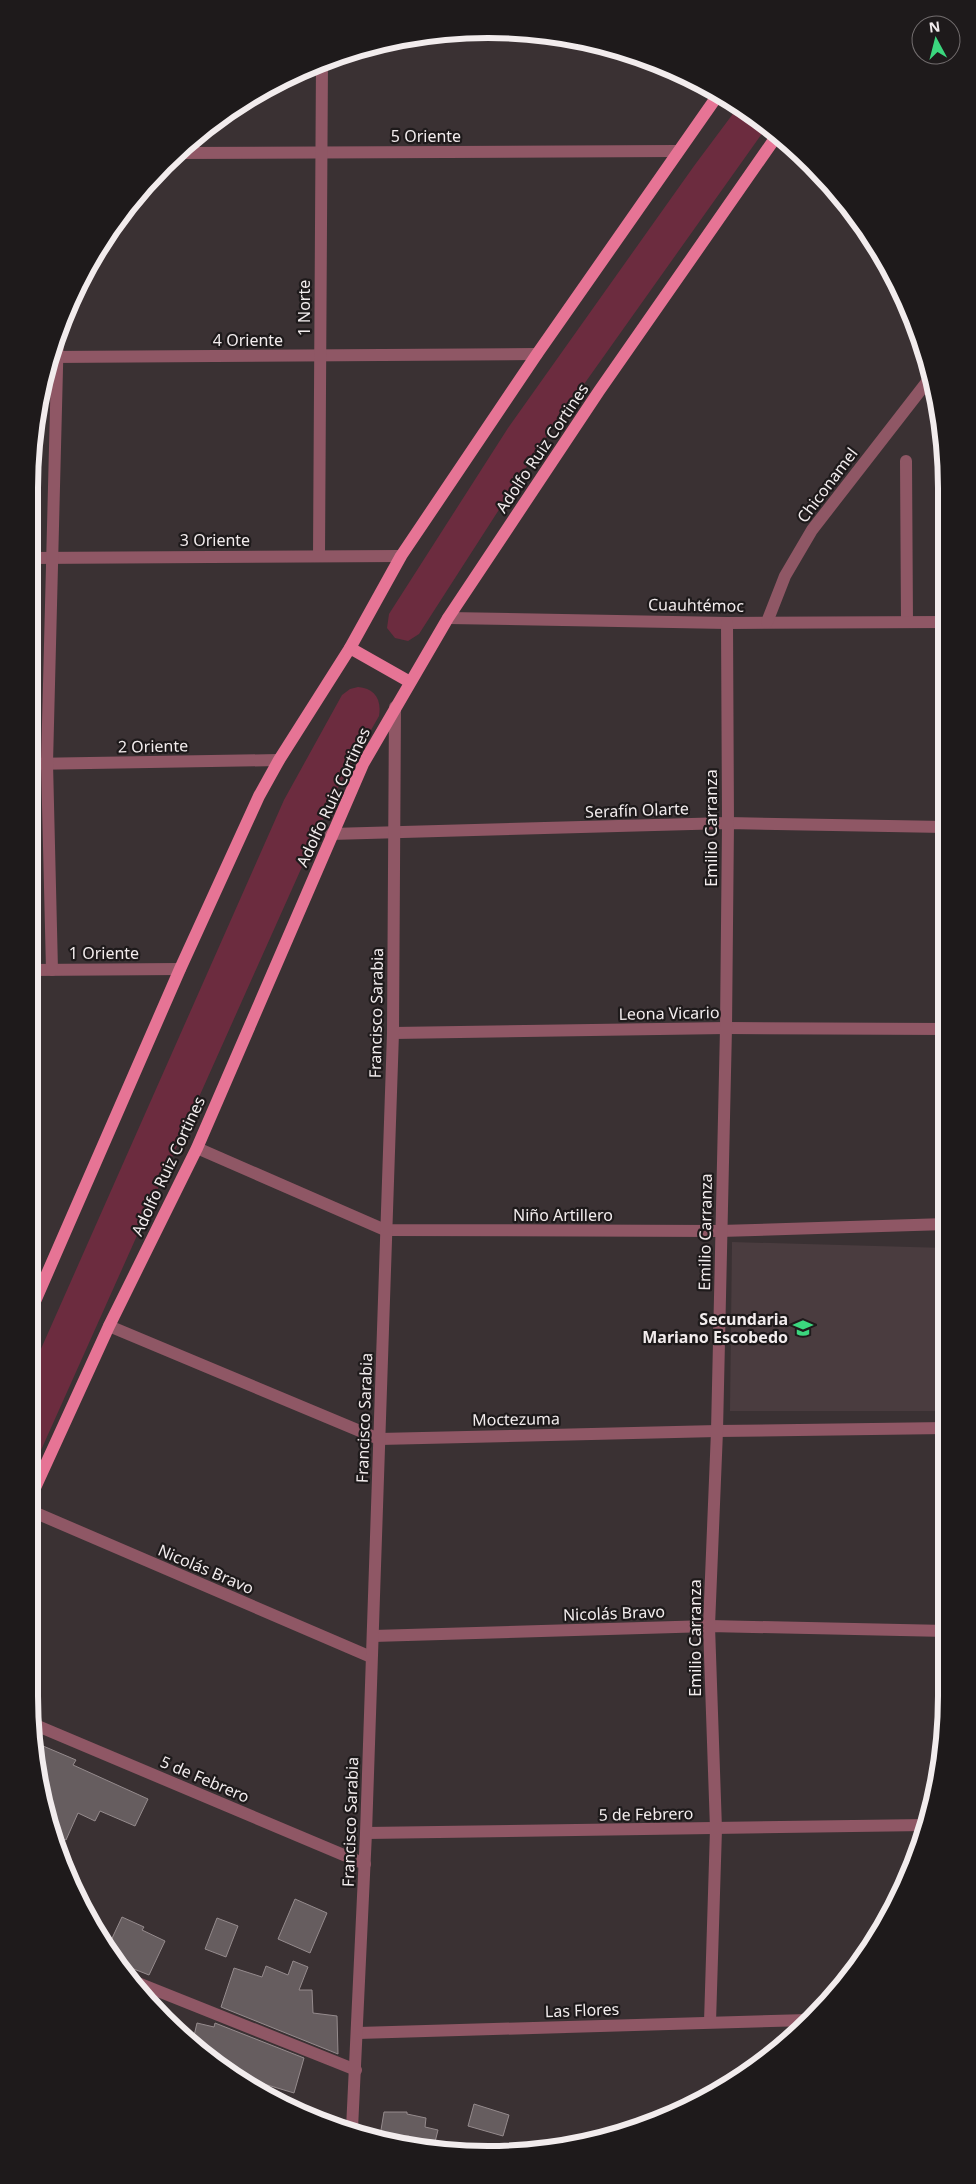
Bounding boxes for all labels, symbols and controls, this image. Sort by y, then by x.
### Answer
north arrow [911,15,961,65]
text: N [928,16,941,37]
street label: 5 Oriente [391,125,461,147]
street label: 1 Norte [293,280,315,336]
street label: 4 Oriente [213,329,283,351]
street label: Adolfo Ruiz Cortines [490,379,594,517]
street label: Chiconamel [792,443,862,527]
street label: 3 Oriente [180,529,250,551]
street label: Cuauhtémoc [648,593,744,617]
street label: Adolfo Ruiz Cortines [291,724,375,870]
street label: 2 Oriente [118,734,188,758]
street label: Emilio Carranza [700,769,722,887]
street label: Serafín Olarte [585,797,689,823]
street label: 1 Oriente [69,942,139,964]
street label: Francisco Sarabia [364,948,388,1078]
street label: Leona Vicario [618,1001,720,1025]
street label: Adolfo Ruiz Cortines [126,1093,210,1239]
street label: Emilio Carranza [693,1173,717,1291]
street label: Niño Artillero [513,1204,613,1226]
place label: Secundaria Mariano Escobedo [642,1308,788,1348]
school or university icon: Secundaria Mariano Escobedo [792,1317,814,1339]
street label: Francisco Sarabia [351,1352,377,1484]
street label: Moctezuma [472,1407,560,1431]
street label: Nicolás Bravo [155,1539,257,1599]
street label: Emilio Carranza [684,1579,706,1697]
street label: Nicolás Bravo [563,1600,665,1626]
street label: 5 de Febrero [157,1750,253,1808]
street label: Francisco Sarabia [337,1756,363,1888]
street label: 5 de Febrero [598,1802,694,1826]
street label: Las Flores [544,1998,620,2022]

